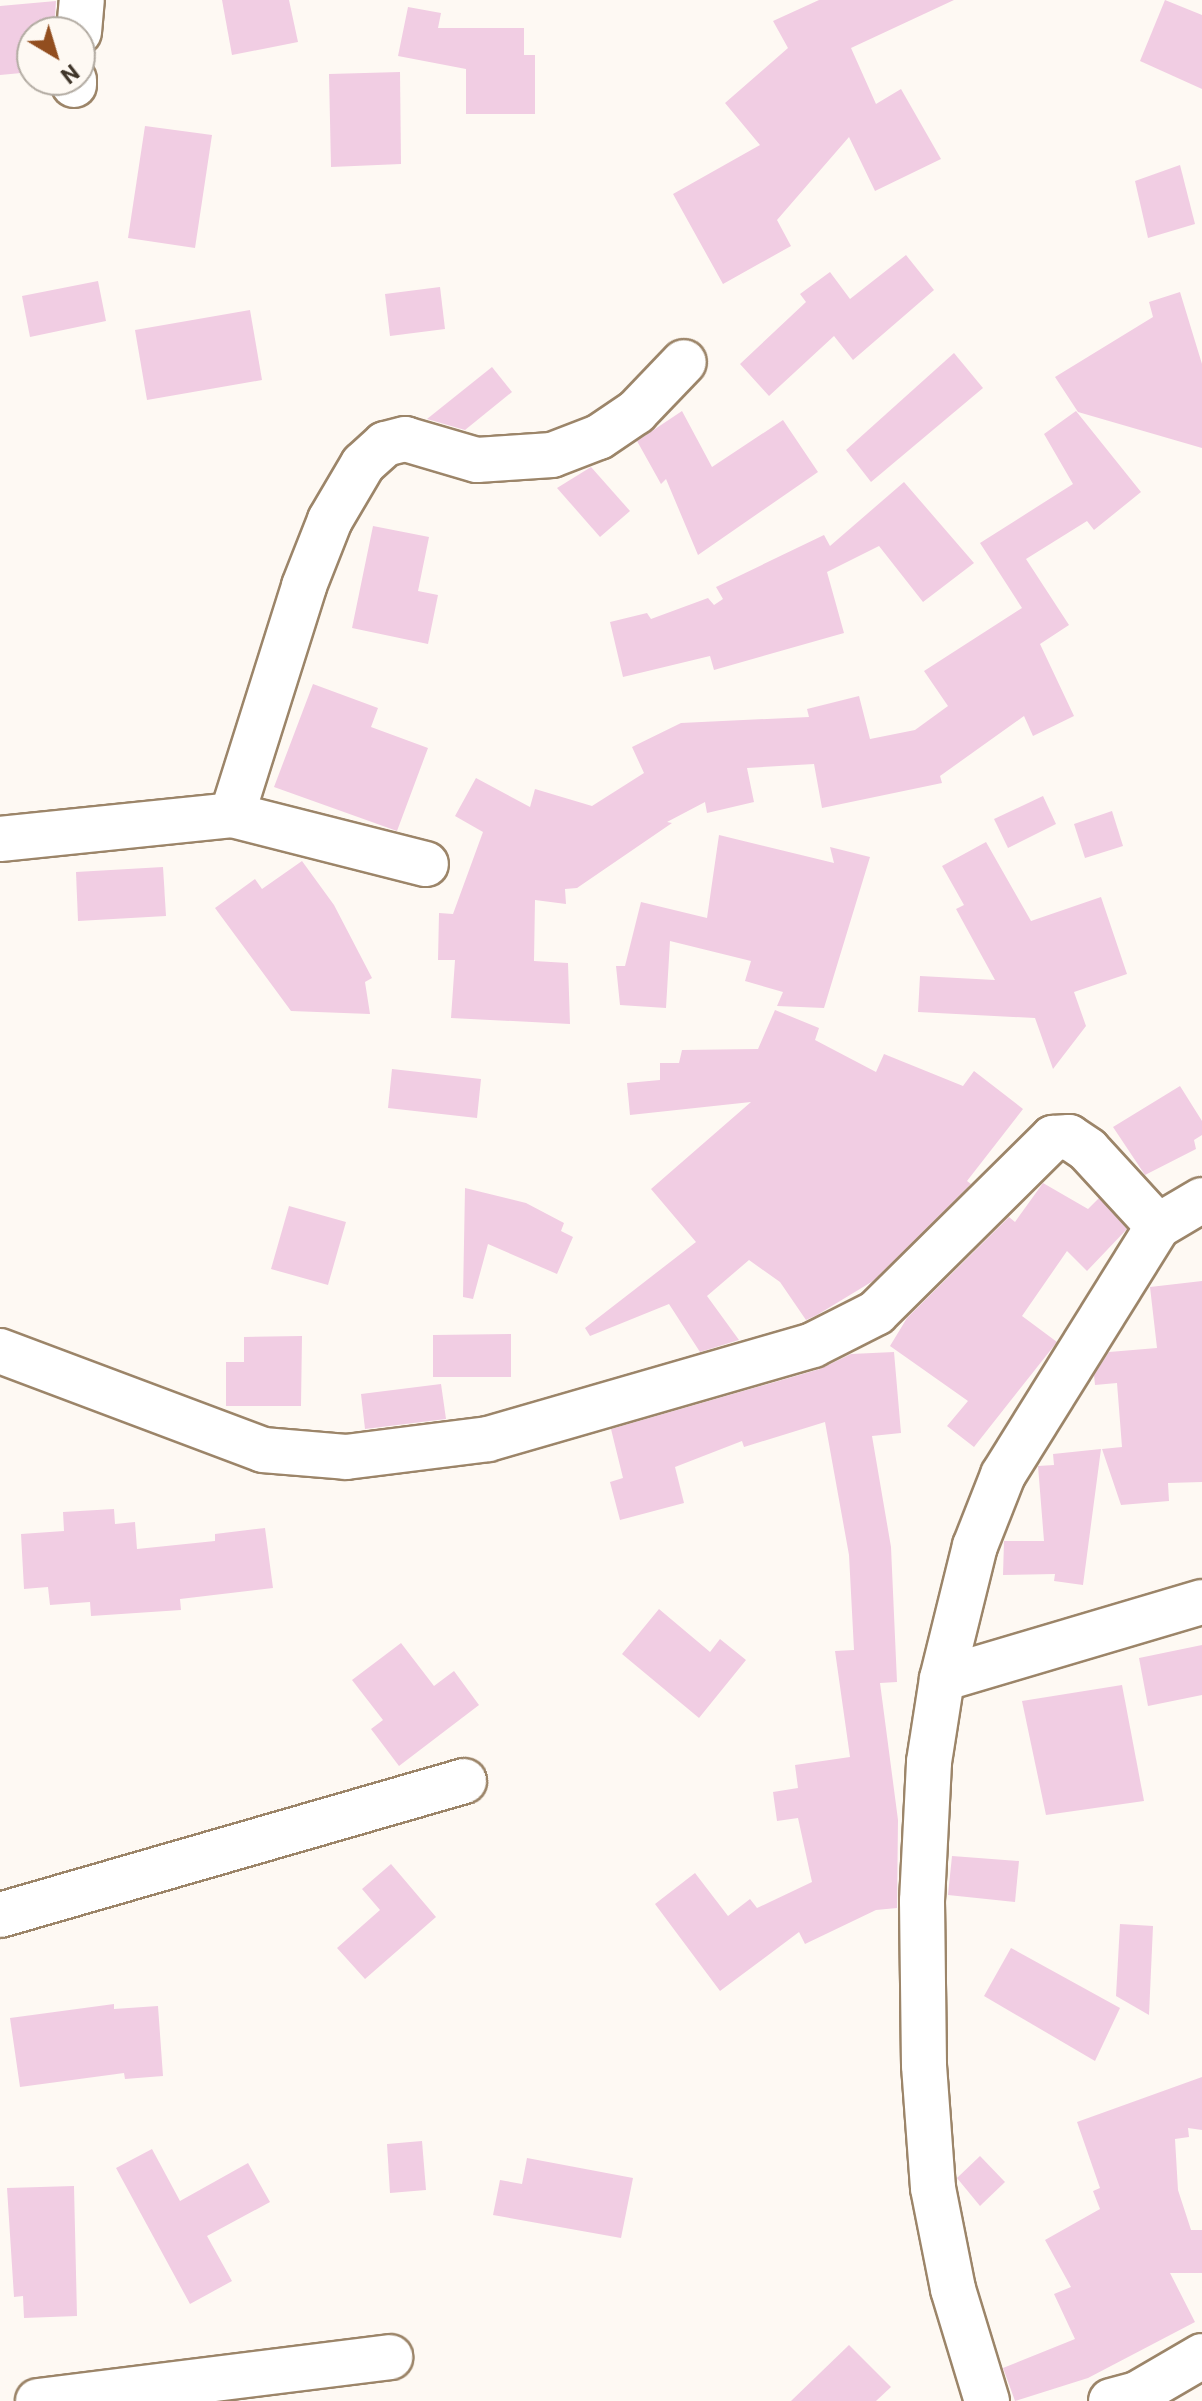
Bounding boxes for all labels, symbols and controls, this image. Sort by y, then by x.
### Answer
north arrow [16,16,96,96]
text: N [56,59,84,88]

